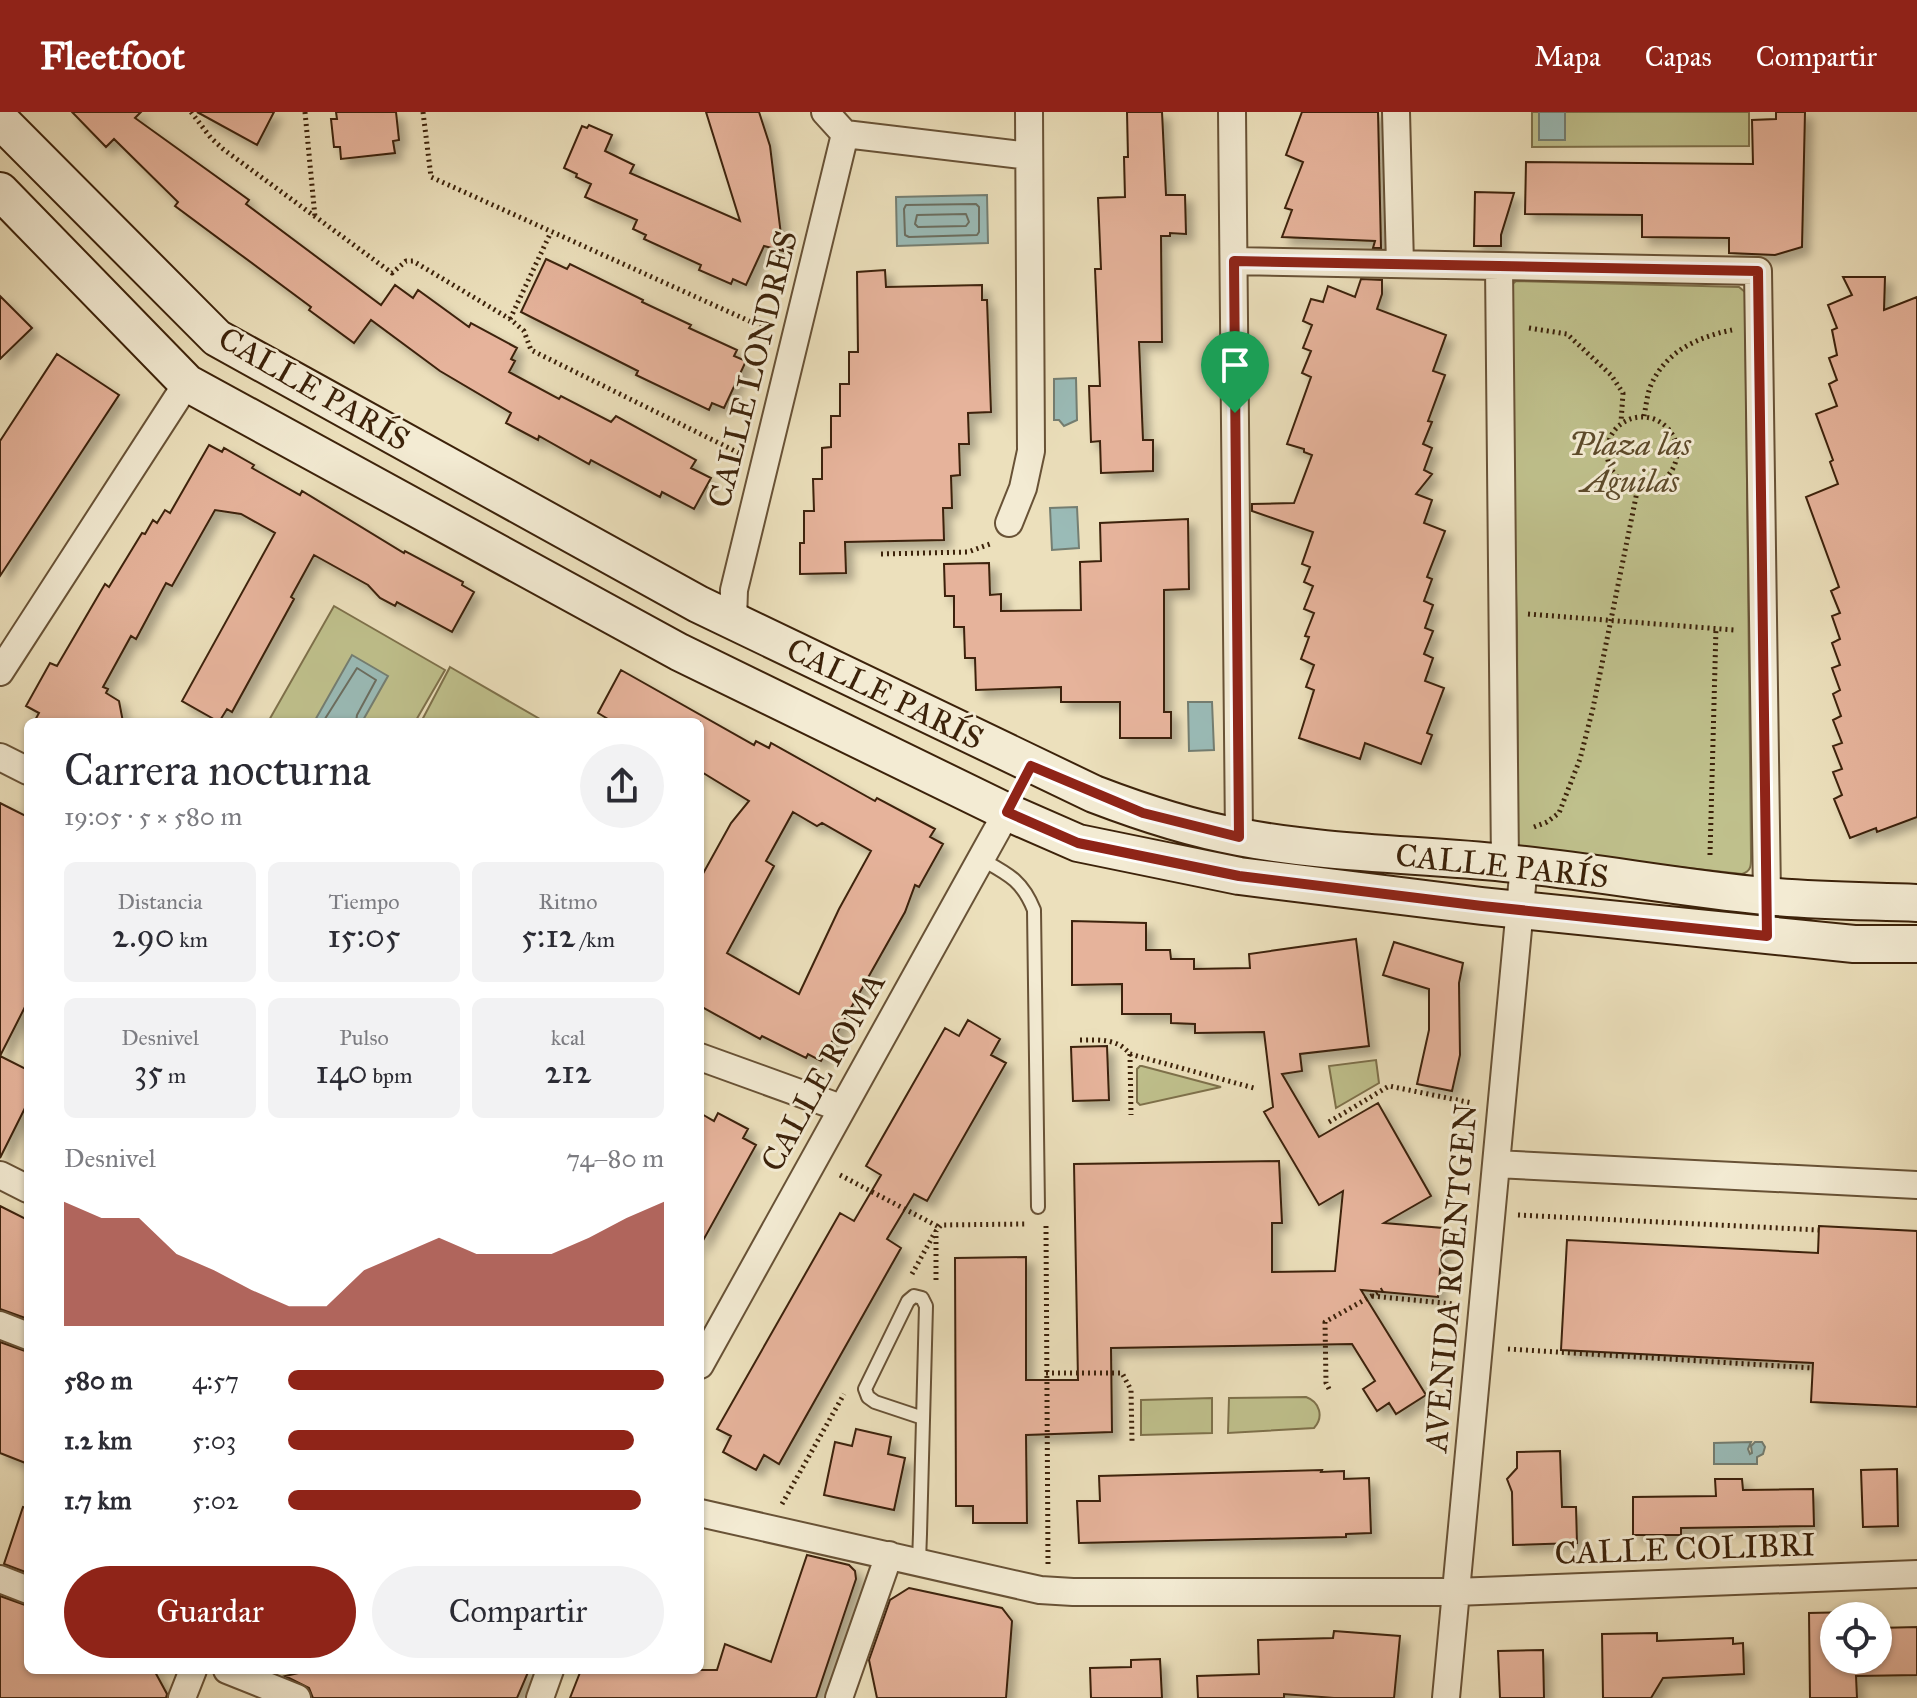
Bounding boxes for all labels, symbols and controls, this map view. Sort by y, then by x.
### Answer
text: Fleetfoot [40,33,185,79]
text: Mapa [1534,39,1601,74]
text: Capas [1645,39,1712,74]
text: Compartir [1756,39,1877,74]
street label: CALLE LONDRES [700,227,806,511]
street label: CALLE PARÍS [212,317,417,459]
pin [1201,331,1269,413]
icon: arrive [1213,343,1257,387]
park label: Plaza las Águilas [1569,425,1692,501]
street label: CALLE PARÍS [780,628,991,758]
text: Carrera nocturna [64,743,371,797]
button: share [580,744,664,828]
text: 19:05 · 5 × 580 m [64,800,242,832]
street label: CALLE PARÍS [1393,833,1611,897]
text: Distancia [117,888,203,915]
text: Tiempo [329,888,399,915]
text: Ritmo [539,888,597,915]
text: 2.90 [112,915,175,956]
text: 15:05 [327,915,401,956]
text: 5:12 [521,915,576,956]
text: km [175,926,208,953]
text: /km [576,926,615,953]
street label: CALLE ROMA [752,966,894,1178]
text: Desnivel [121,1024,199,1051]
text: Pulso [339,1024,389,1051]
text: kcal [551,1024,585,1051]
text: 35 [134,1051,163,1092]
text: 140 [316,1051,368,1092]
text: 212 [545,1051,591,1092]
text: m [163,1062,186,1089]
text: bpm [368,1062,413,1089]
street label: AVENIDA ROENTGEN [1416,1102,1486,1456]
text: Desnivel [64,1142,156,1174]
text: 74–80 m [566,1142,664,1174]
text: 580 m [64,1364,133,1396]
text: 4:57 [192,1364,239,1396]
text: 1.2 km [64,1424,132,1456]
text: 5:03 [192,1424,236,1456]
text: 1.7 km [64,1484,132,1516]
text: 5:02 [192,1484,239,1516]
street label: CALLE COLIBRI [1554,1525,1816,1573]
button: Guardar [64,1566,356,1658]
button: Compartir [372,1566,664,1658]
map controls [1820,1602,1892,1674]
button: locate [1820,1602,1892,1674]

